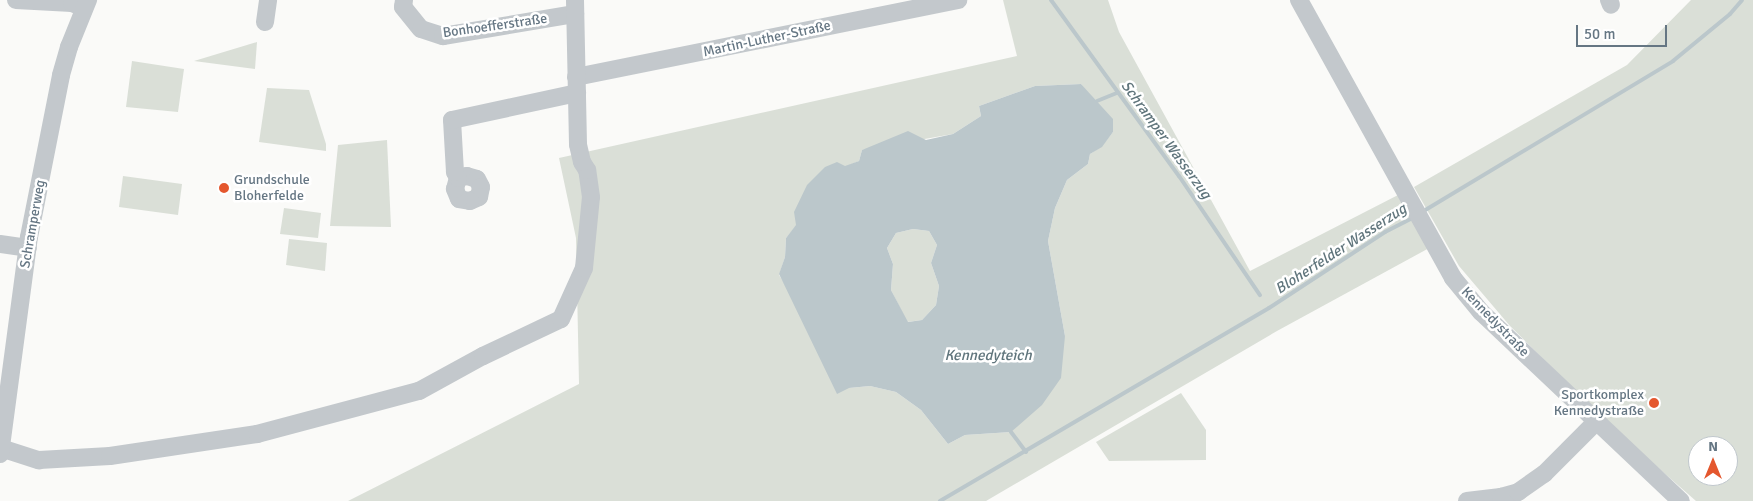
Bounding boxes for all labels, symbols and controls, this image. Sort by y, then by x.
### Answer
street label: Bonhoefferstraße [442,10,548,42]
scale bar [1578,15,1669,47]
street label: Martin-Luther-Straße [702,17,832,61]
text: 50 m [1584,25,1615,43]
water label: Schramper Wasserzug [1117,77,1215,203]
place label: Grundschule Bloherfelde [234,172,310,204]
street label: Schramperweg [17,178,49,270]
marker: Grundschule Bloherfelde [218,182,230,194]
water label: Bloherfelder Wasserzug [1272,200,1410,298]
street label: Kennedystraße [1458,284,1532,360]
water label: Kennedyteich [944,347,1032,365]
place label: Sportkomplex Kennedystraße [1554,387,1644,420]
marker: Sportkomplex Kennedystraße [1648,397,1660,409]
north arrow [1688,436,1738,486]
text: N [1708,438,1718,455]

